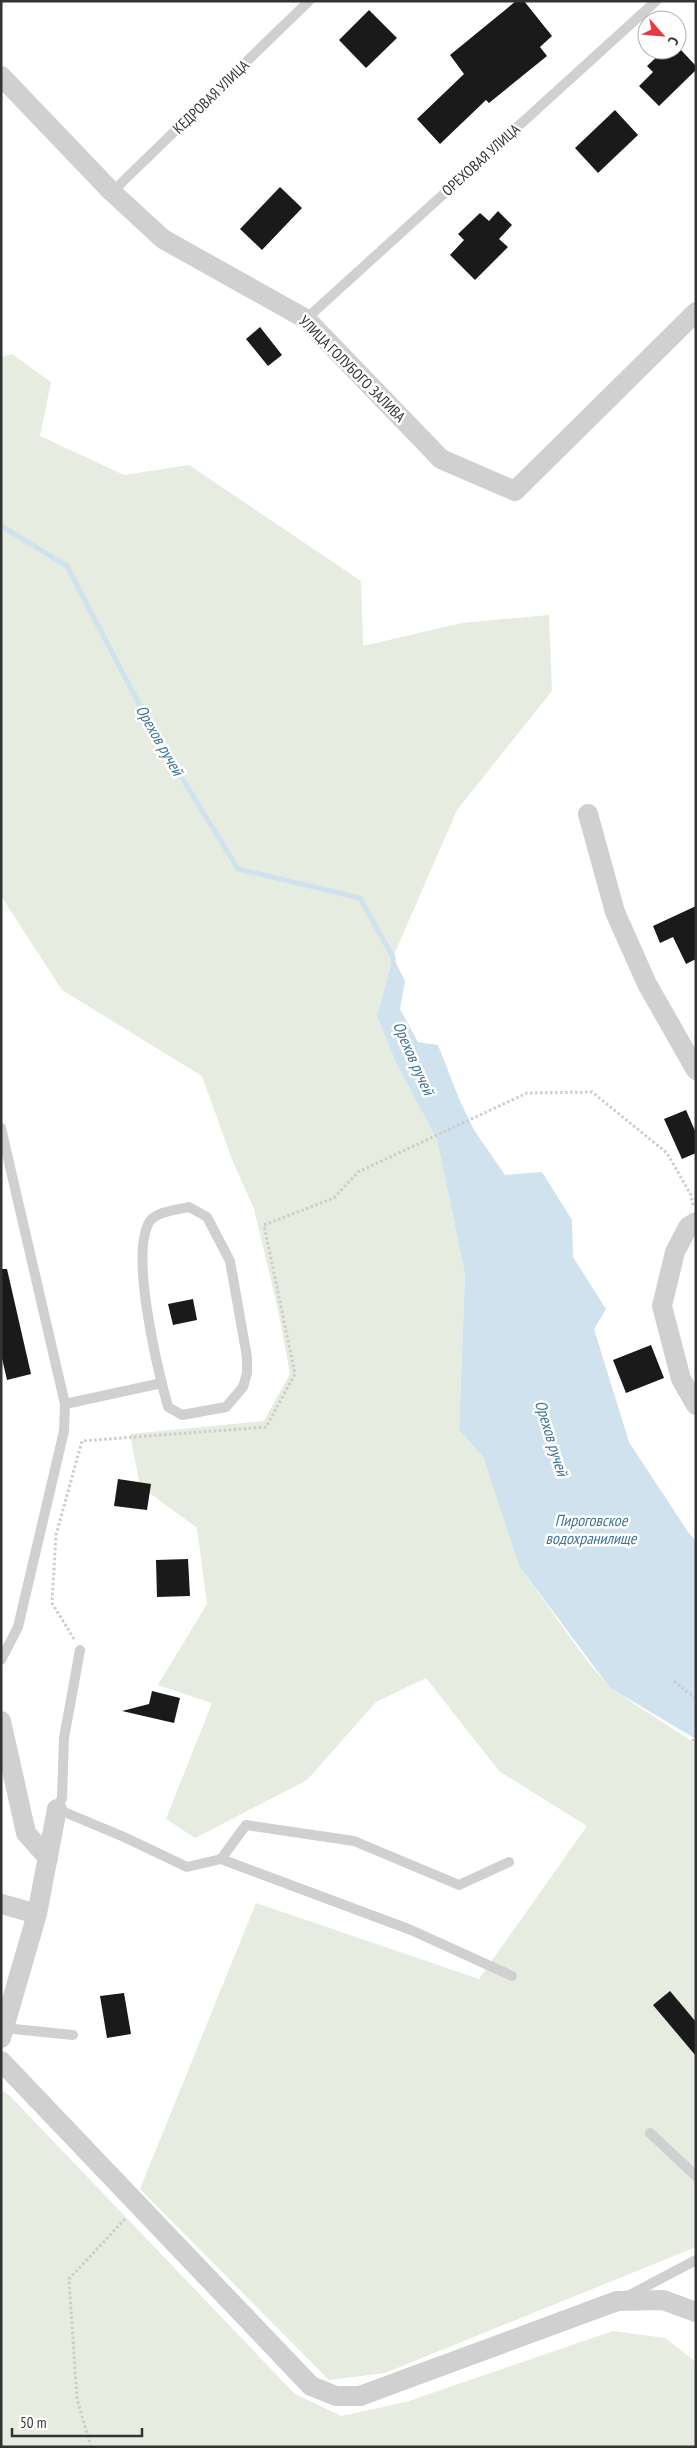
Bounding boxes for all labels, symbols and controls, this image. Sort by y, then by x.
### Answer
north arrow [637,10,687,60]
text: С [664,34,683,48]
street label: КЕДРОВАЯ УЛИЦА [169,55,253,138]
street label: ОРЕХОВАЯ УЛИЦА [438,119,524,200]
street label: УЛИЦА ГОЛУБОГО ЗАЛИВА [295,311,410,426]
water label: Орехов ручей [132,701,189,780]
water label: Орехов ручей [389,1018,440,1099]
water label: Орехов ручей [531,1398,574,1480]
water label: Пироговское водохранилище [546,1510,638,1548]
scale bar [12,2406,142,2438]
text: 50 m [20,2413,46,2432]

